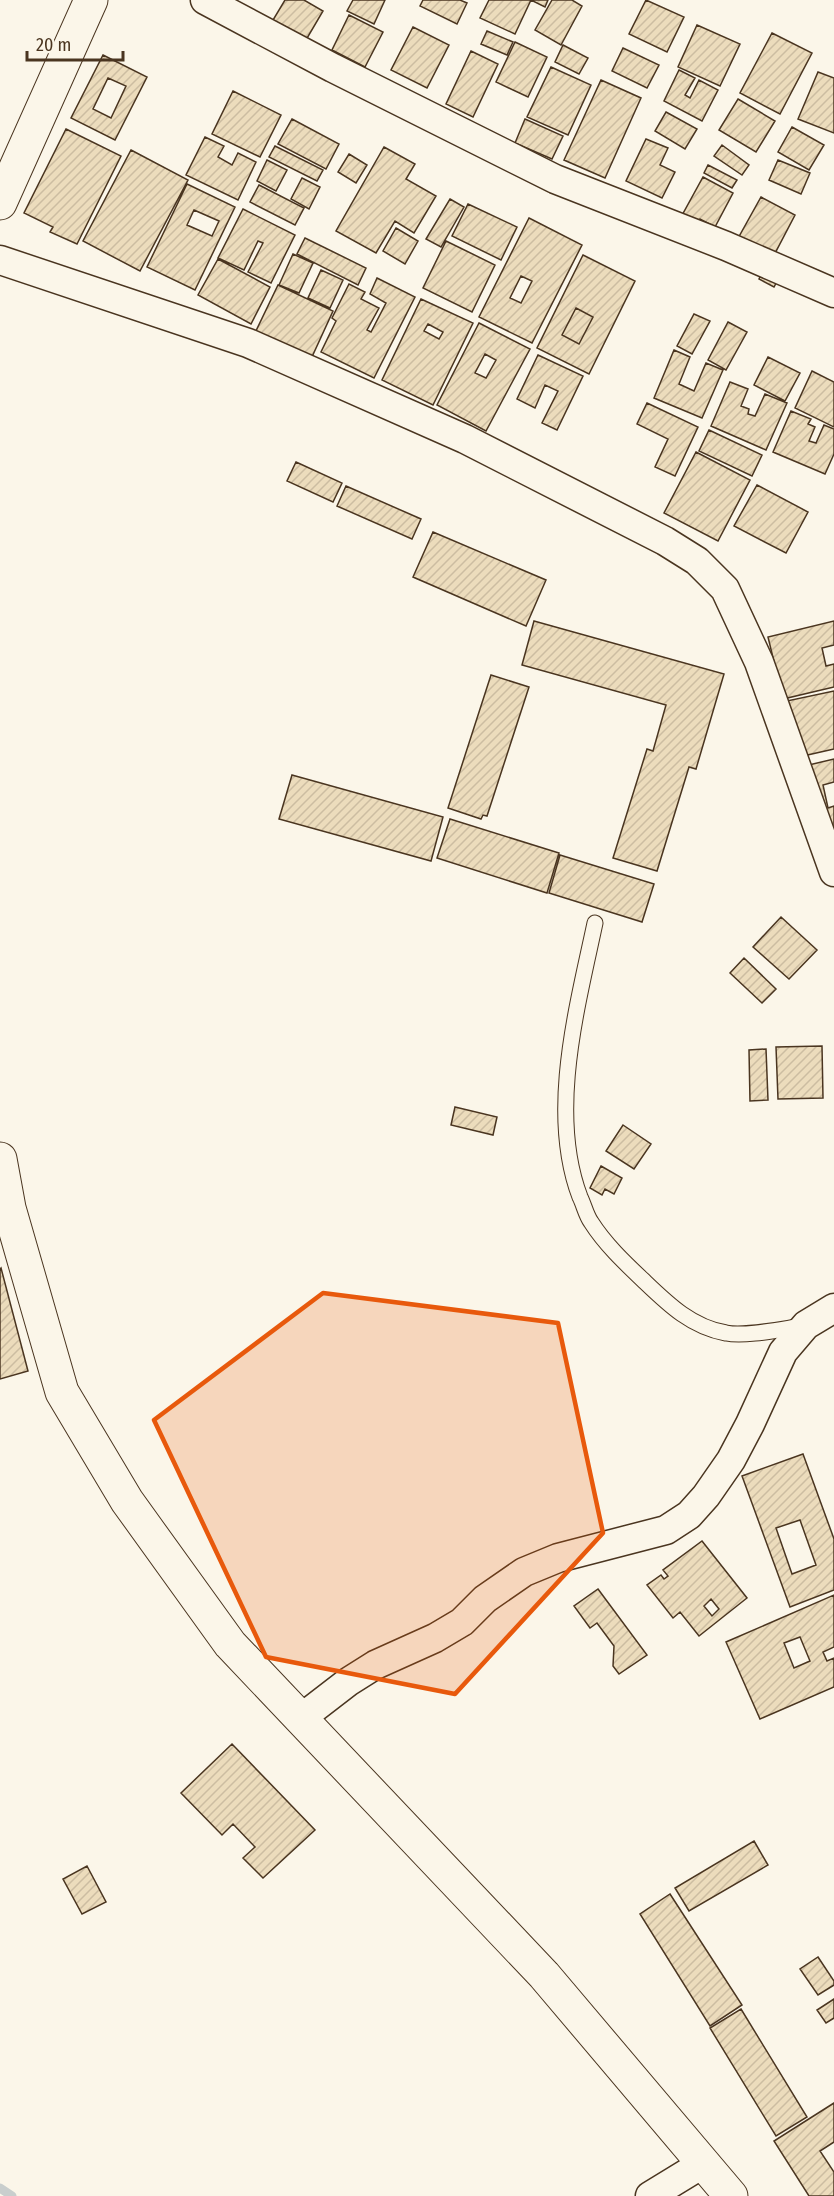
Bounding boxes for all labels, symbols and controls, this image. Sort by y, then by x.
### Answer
scale bar [27,24,123,62]
text: 20 m [36,34,71,56]

